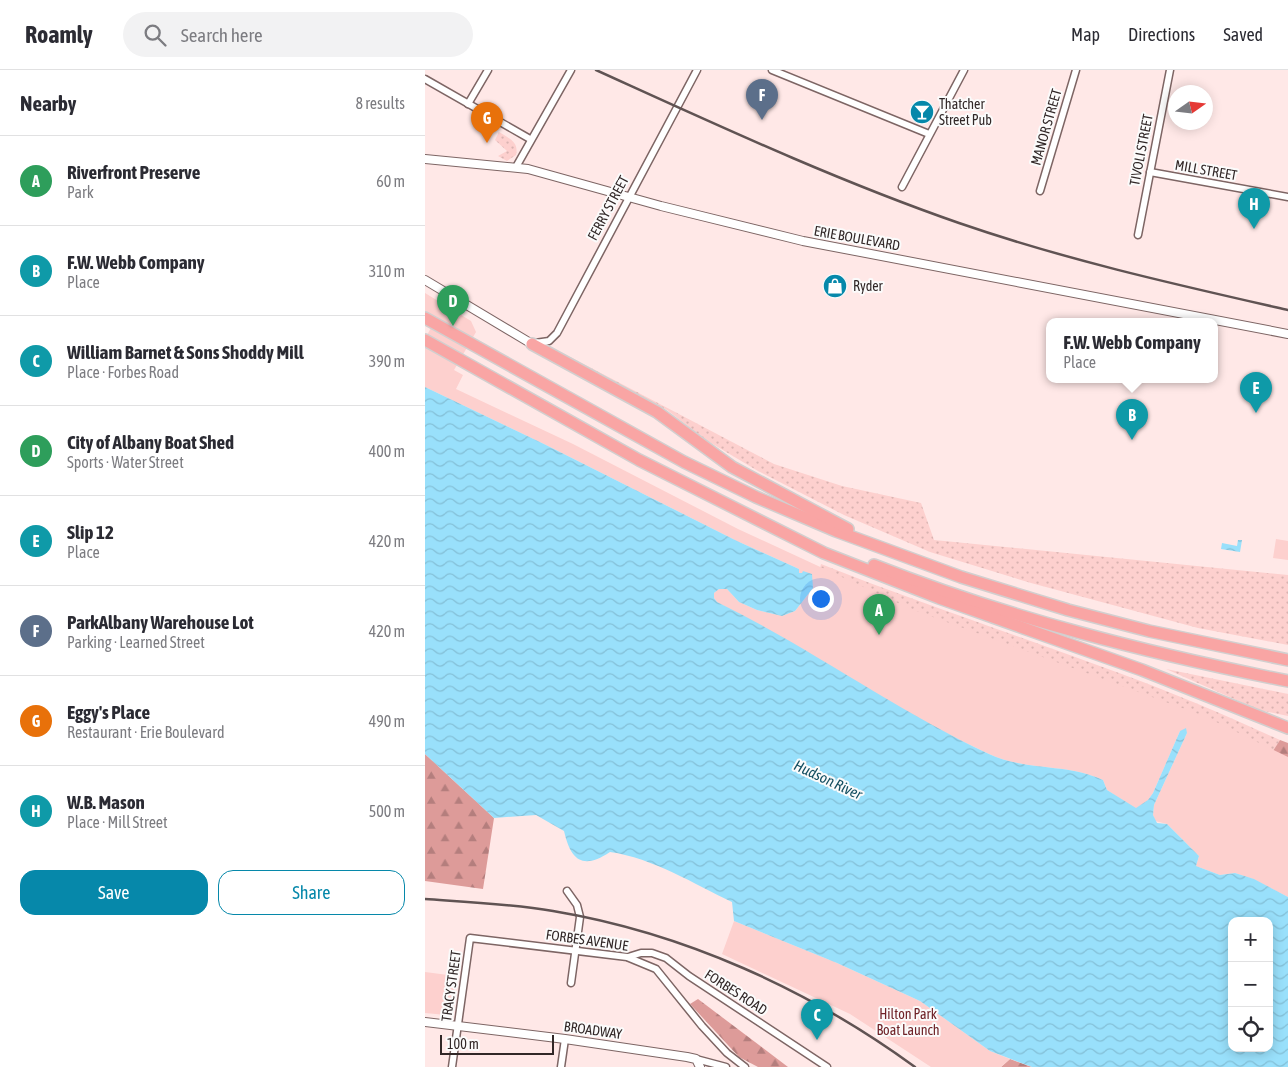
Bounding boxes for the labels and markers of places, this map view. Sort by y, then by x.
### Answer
pin: F [746,79,778,120]
place label: Thatcher Street Pub [939,96,992,128]
bar icon: Thatcher Street Pub [909,99,935,125]
pin: G [471,102,503,143]
pin: H [1238,188,1270,229]
shop icon: Ryder [822,273,848,299]
place label: Ryder [853,278,884,294]
pin: D [437,285,469,326]
pin: E [1240,372,1272,413]
pin: B [1116,399,1148,440]
pin: A [863,594,895,635]
pin: C [801,999,833,1040]

